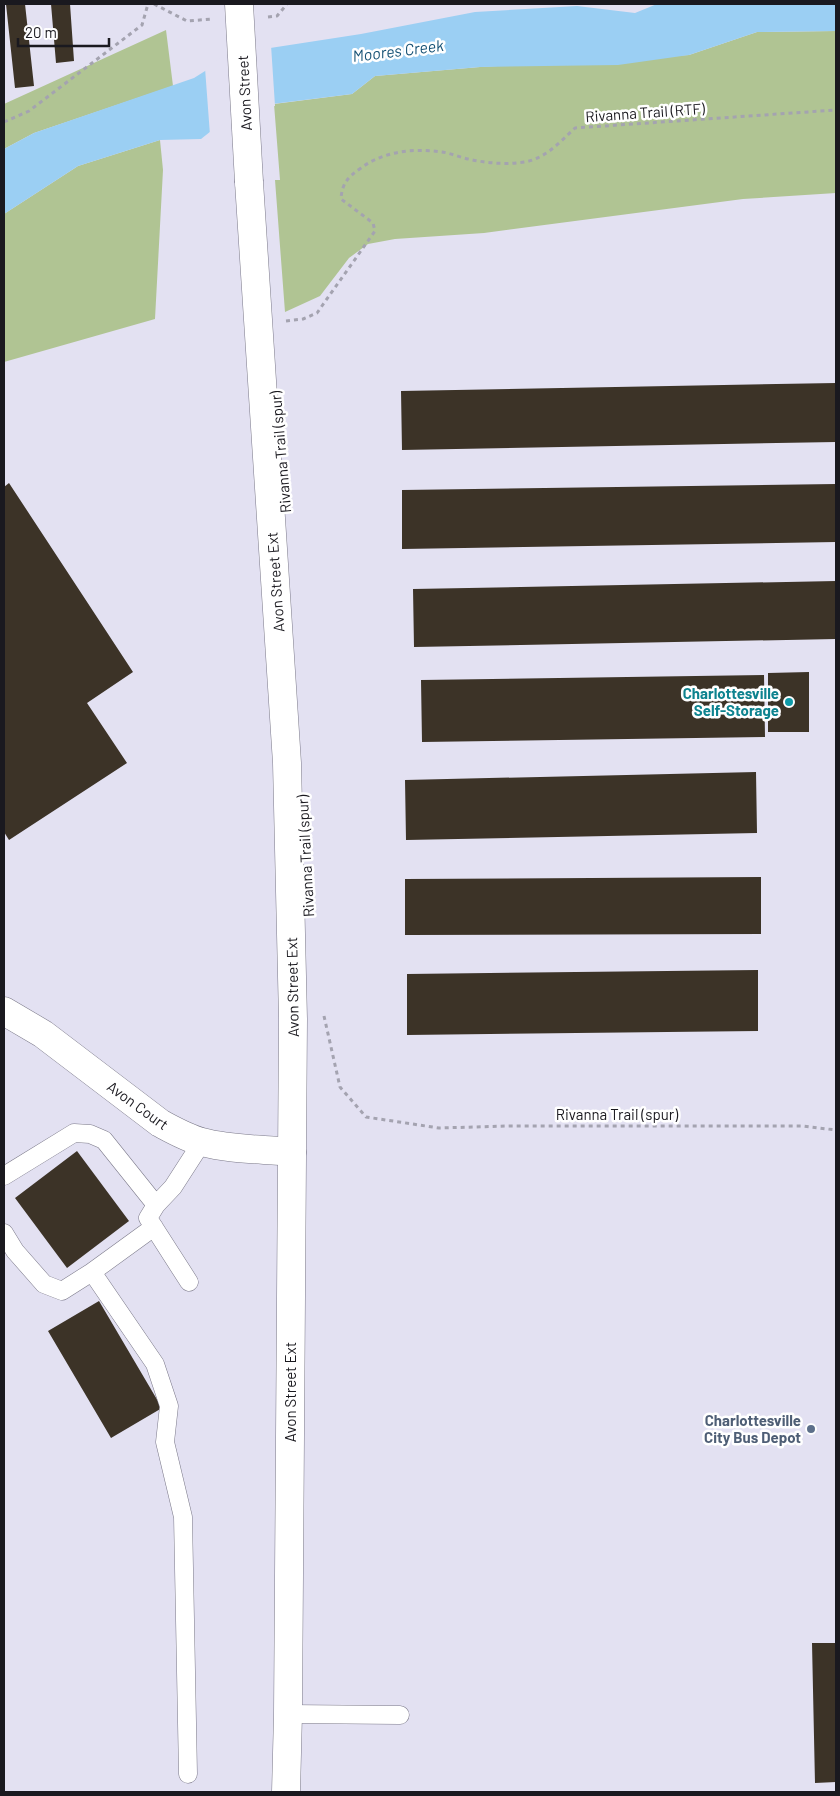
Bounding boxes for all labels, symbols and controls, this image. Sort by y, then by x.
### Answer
scale bar [18,15,109,47]
text: 20 m [25,23,57,41]
water label: Moores Creek [351,35,445,65]
street label: Avon Street [233,55,255,131]
street label: Rivanna Trail (RTF) [585,99,705,125]
street label: Rivanna Trail (spur) [266,390,294,514]
street label: Avon Street Ext [263,531,287,633]
place label: Charlottesville Self-Storage [683,684,779,719]
marker: Charlottesville Self-Storage [783,696,795,708]
street label: Rivanna Trail (spur) [293,794,317,918]
street label: Avon Street Ext [282,937,302,1037]
street label: Avon Court [104,1077,172,1133]
street label: Rivanna Trail (spur) [556,1105,678,1123]
street label: Avon Street Ext [281,1342,299,1442]
place label: Charlottesville City Bus Depot [704,1411,801,1446]
marker: Charlottesville City Bus Depot [805,1423,817,1435]

